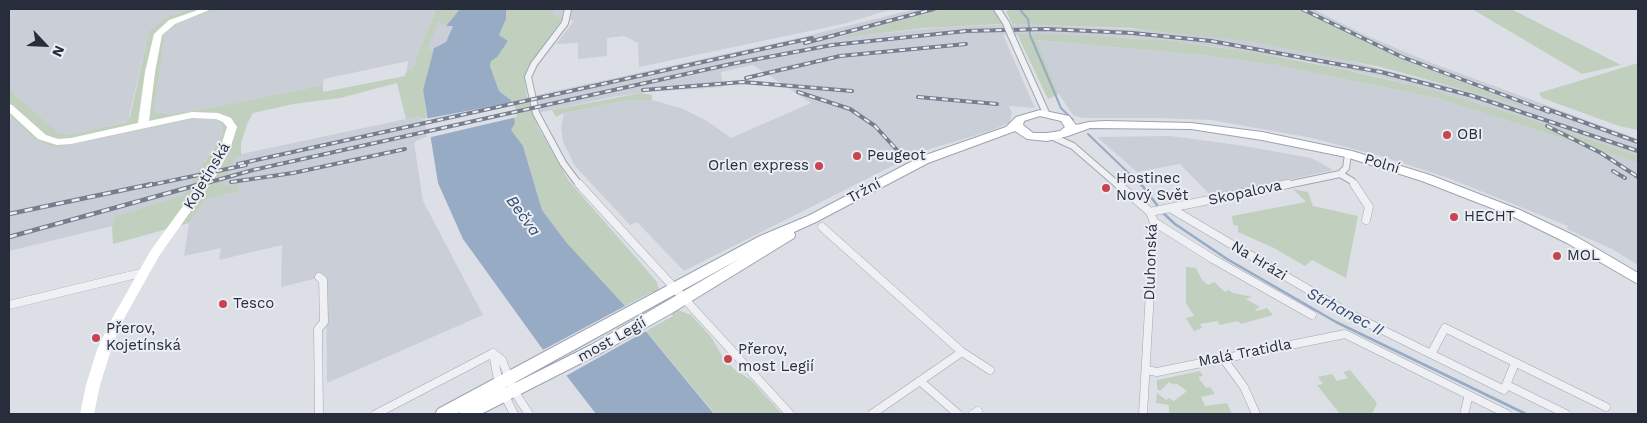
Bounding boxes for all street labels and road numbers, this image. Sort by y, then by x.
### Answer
street label: Kojetínská [180,139,234,213]
street label: Polní [1362,150,1402,178]
street label: Tržní [844,175,884,207]
street label: Skopalova [1207,176,1283,210]
street label: Dluhonská [1141,223,1161,301]
street label: Na Hrázi [1228,237,1290,285]
street label: most Legií [574,314,650,366]
street label: Malá Tratidla [1197,335,1293,371]

